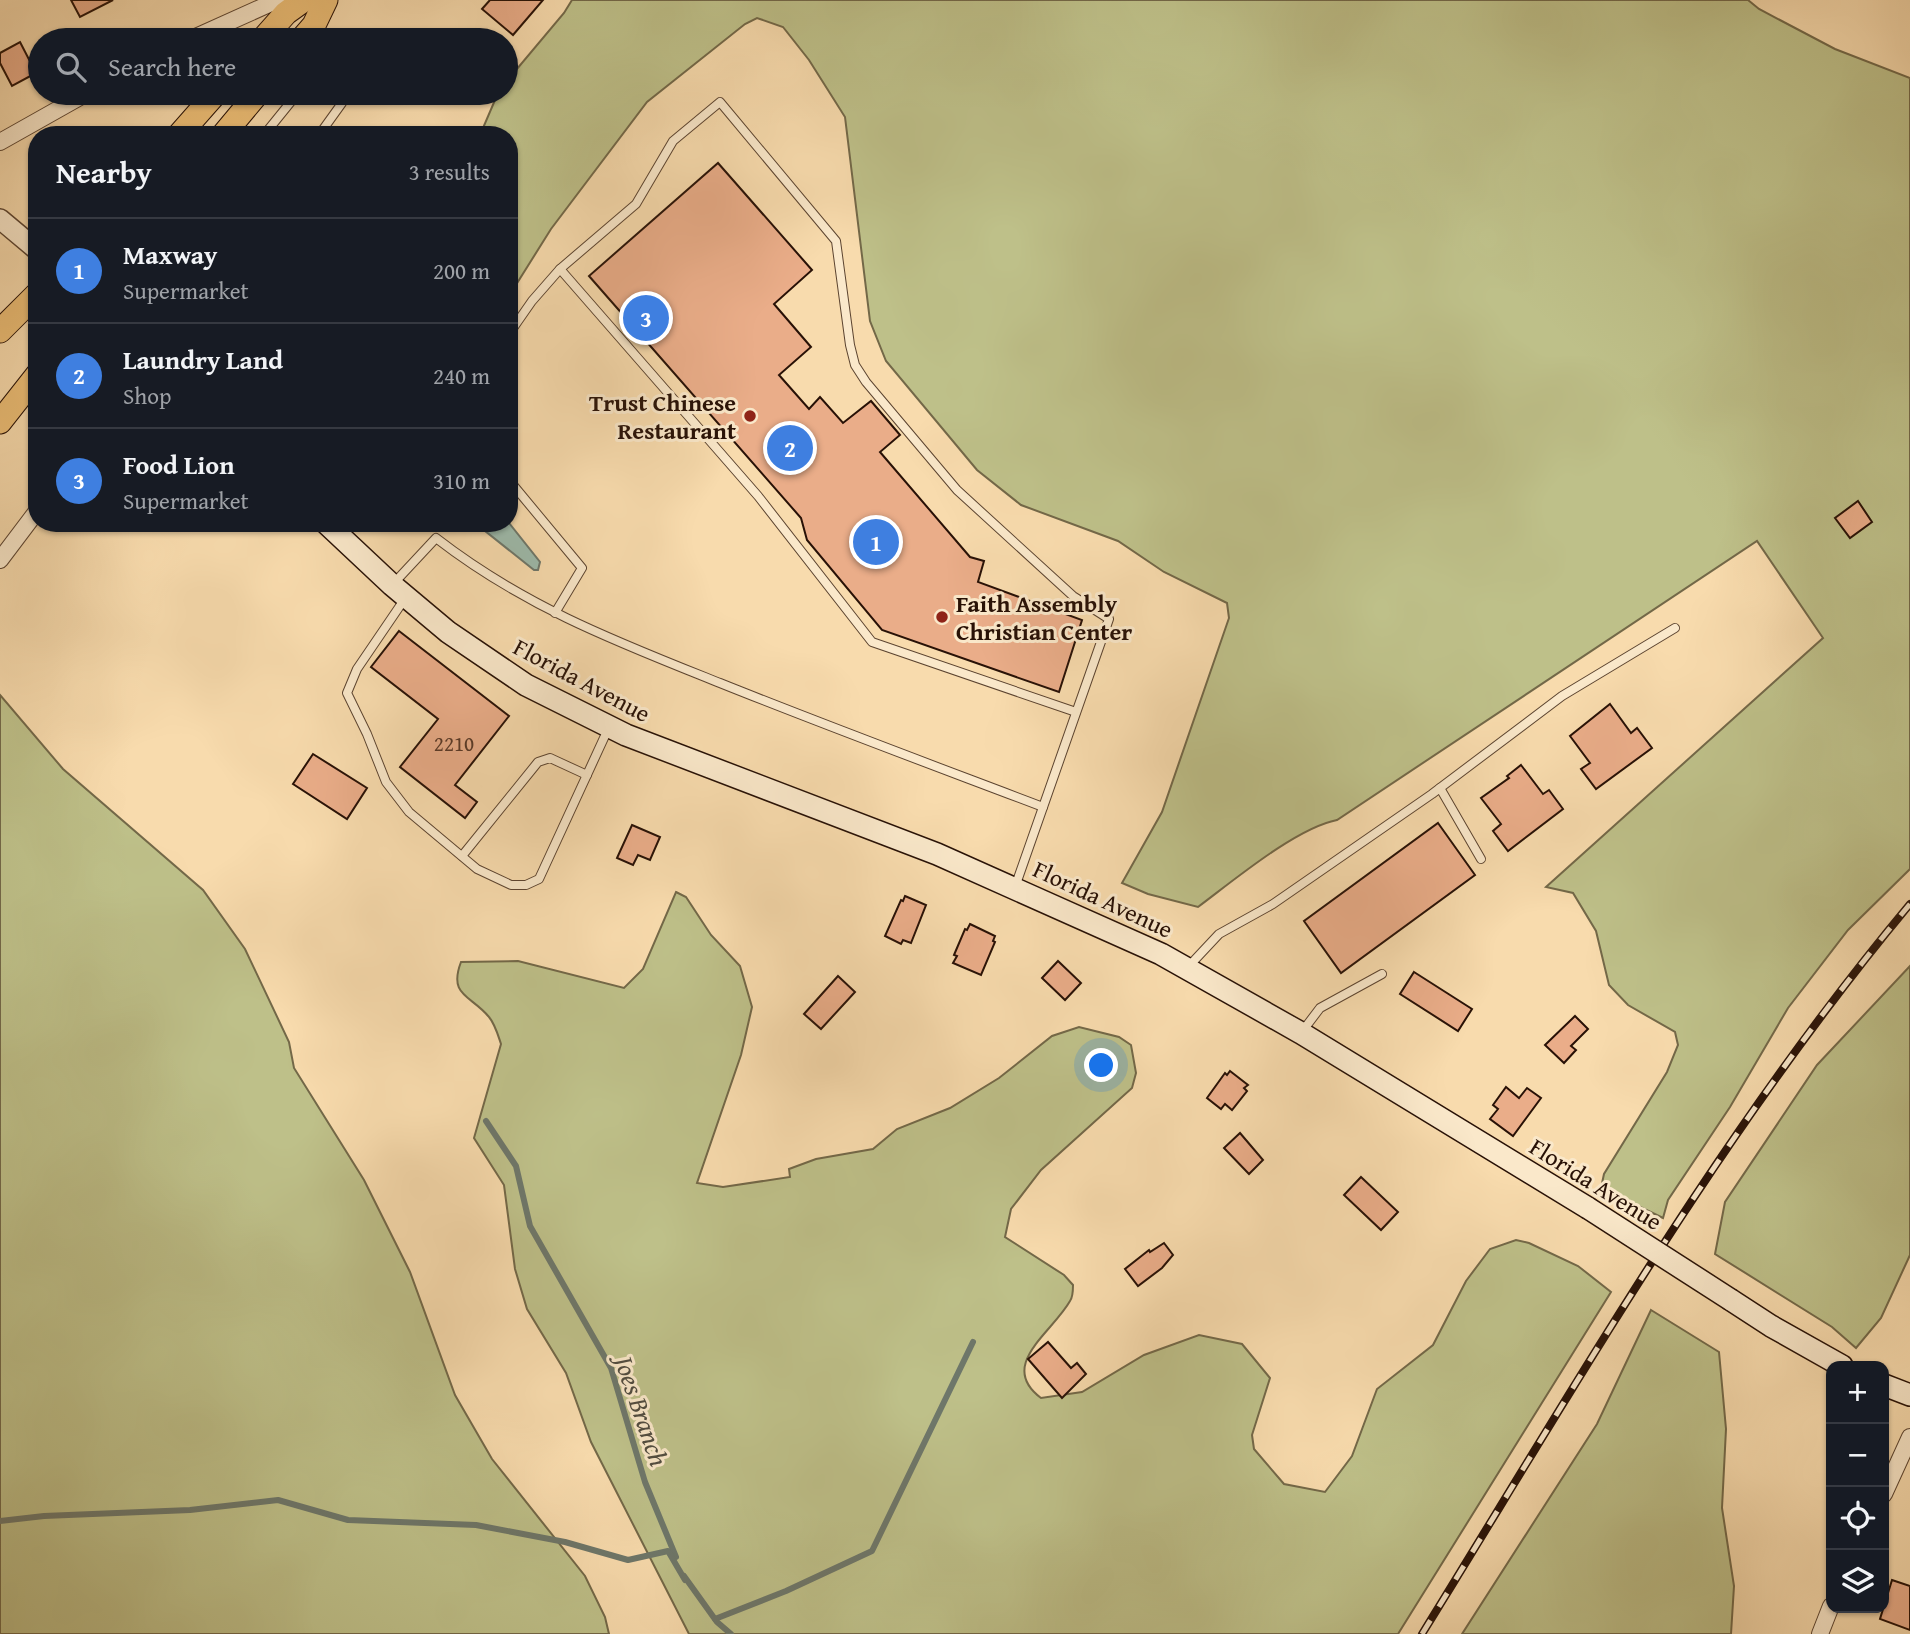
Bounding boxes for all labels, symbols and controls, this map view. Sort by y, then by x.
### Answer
search box [28,28,518,105]
text: Search here [108,47,236,86]
icon: search [52,48,90,86]
text: Nearby [56,150,152,194]
text: 3 results [409,155,490,188]
text: Maxway [123,235,217,274]
text: 1 [73,254,85,287]
text: 200 m [433,254,490,287]
text: Supermarket [123,274,249,307]
pin: 3 [623,292,669,344]
text: Laundry Land [123,340,283,379]
text: 2 [73,359,85,392]
text: 240 m [433,359,490,392]
text: Shop [123,379,171,412]
place label: Trust Chinese Restaurant [589,385,736,448]
marker: Trust Chinese Restaurant [742,408,758,424]
pin: 2 [767,422,813,474]
text: Food Lion [123,445,235,484]
text: 3 [73,464,85,497]
text: 310 m [433,464,490,497]
text: Supermarket [123,484,249,517]
pin: 1 [853,516,899,568]
place label: Faith Assembly Christian Center [956,586,1132,649]
marker: Faith Assembly Christian Center [934,609,950,625]
street label: Florida Avenue [507,629,657,731]
house number: 2210 [434,728,474,759]
street label: Florida Avenue [1027,851,1179,947]
your location [1084,1048,1118,1082]
street label: Florida Avenue [1523,1129,1669,1239]
water label: Joes Branch [604,1347,679,1471]
map controls [1826,1361,1889,1613]
button: + [1826,1361,1889,1424]
button: − [1826,1424,1889,1487]
button: locate [1826,1487,1889,1550]
button: layers [1826,1550,1889,1613]

